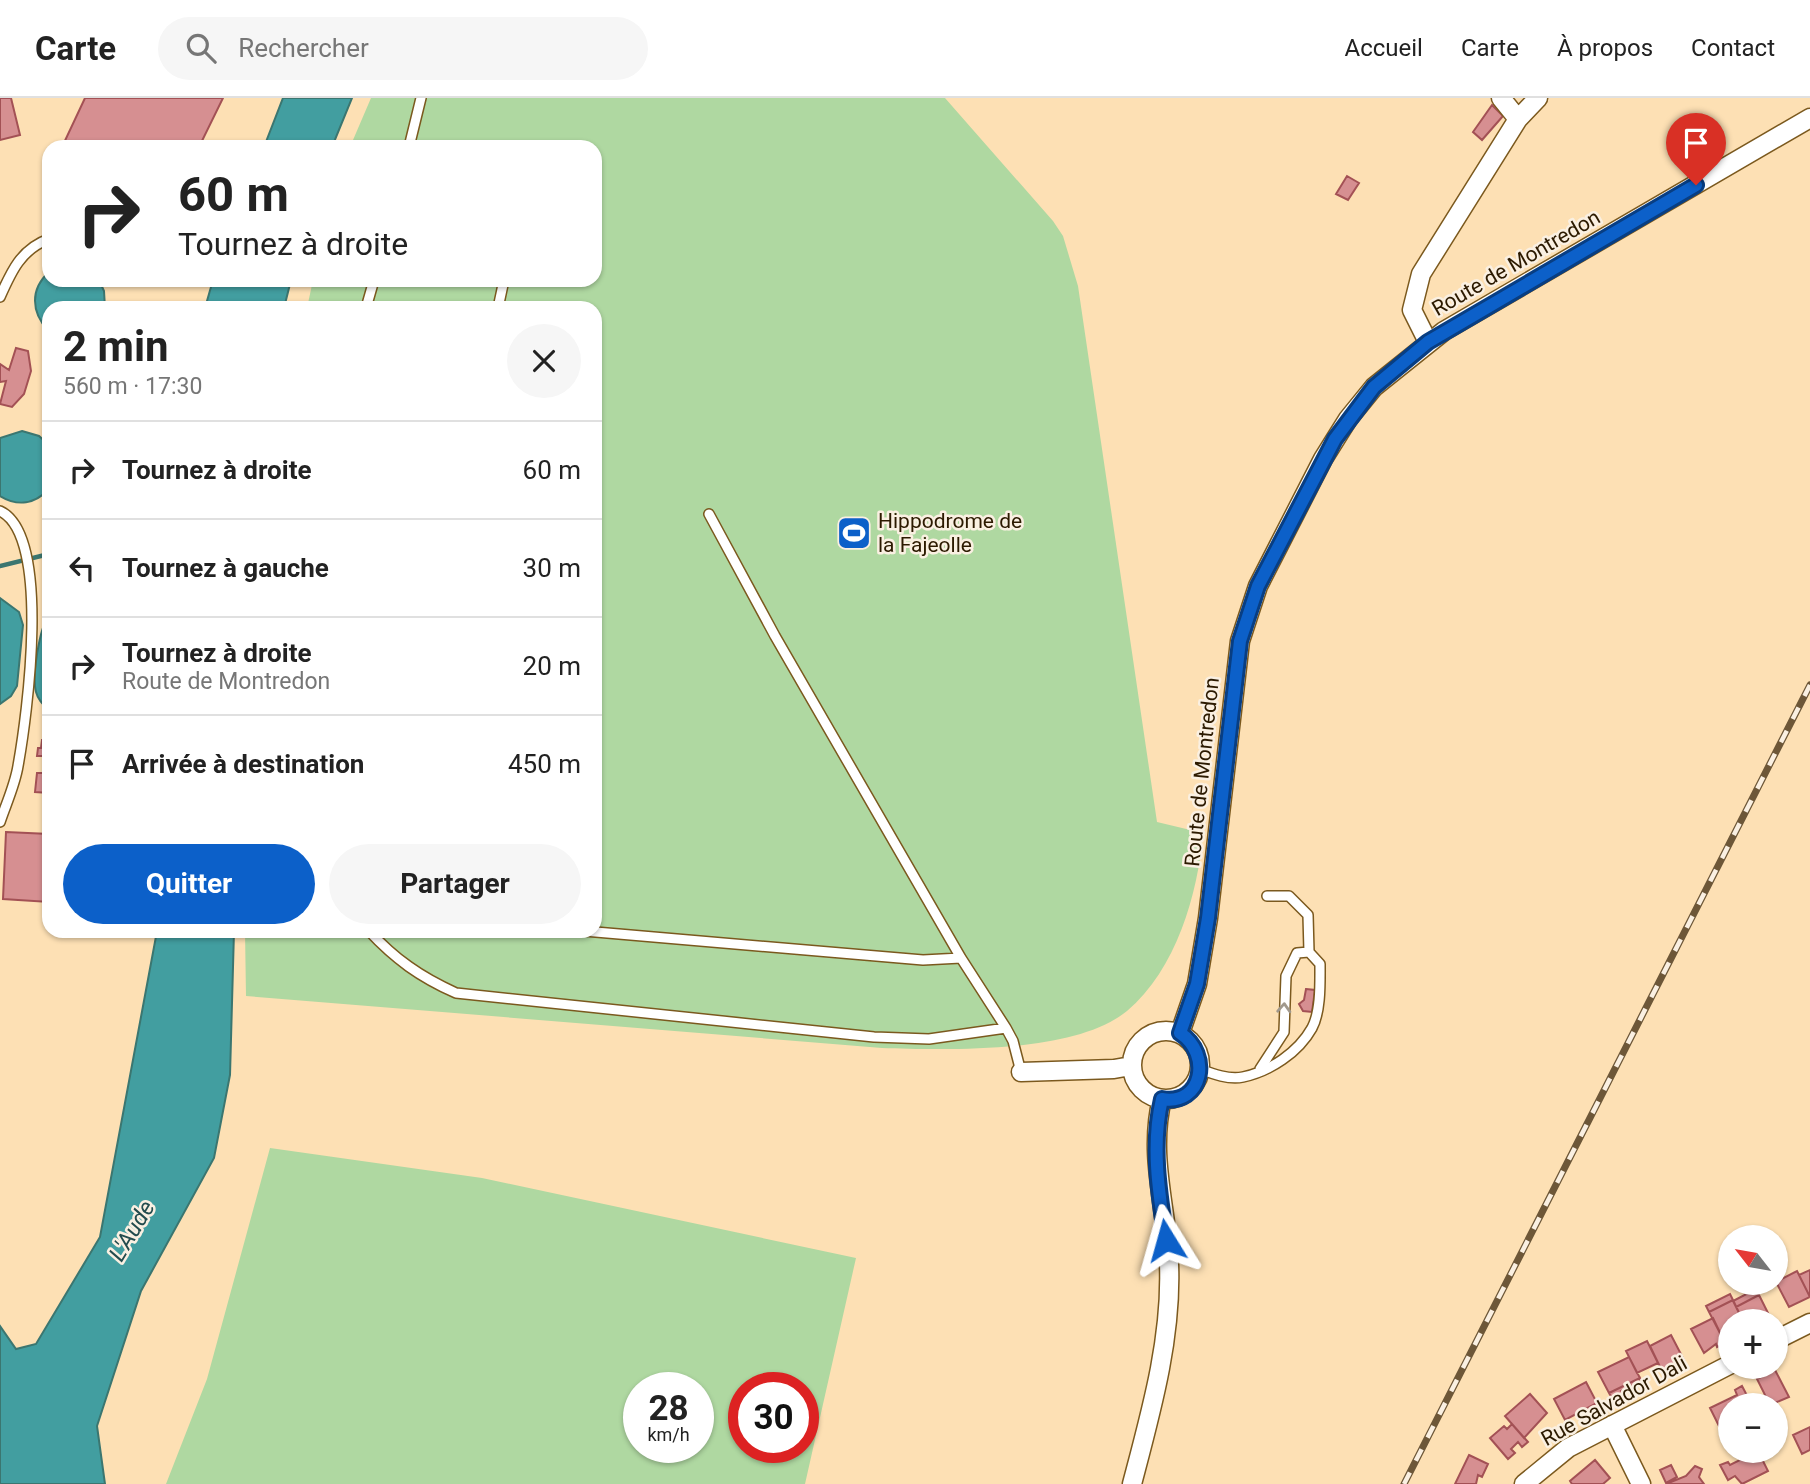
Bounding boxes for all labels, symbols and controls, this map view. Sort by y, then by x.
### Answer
search box [158,17,648,80]
text: Carte [35,29,116,68]
icon: search [182,29,220,67]
text: Rechercher [238,33,369,63]
text: Accueil [1344,34,1423,62]
text: Carte [1461,34,1519,62]
text: À propos [1557,34,1653,62]
text: Contact [1691,34,1775,62]
pin [1666,113,1726,185]
icon: arrive [1677,124,1715,162]
text: 60 m [178,166,289,223]
icon: right [63,168,154,259]
street label: Route de Montredon [1428,205,1604,321]
text: Tournez à droite [178,225,408,263]
text: 2 min [63,322,169,371]
button: close [507,324,581,398]
text: 560 m · 17:30 [63,373,202,400]
icon: right [63,451,101,489]
text: Tournez à droite [122,455,312,485]
text: 60 m [523,455,581,485]
place label: Hippodrome de la Fajeolle [878,509,1022,557]
sports icon: Hippodrome de la Fajeolle [835,514,873,552]
icon: left [63,549,101,587]
text: Tournez à gauche [122,553,329,583]
text: 30 m [523,553,581,583]
text: Tournez à droite [122,638,312,668]
icon: right [63,647,101,685]
text: 20 m [523,651,581,681]
text: Route de Montredon [122,668,330,695]
street label: Route de Montredon [1180,676,1224,868]
icon: arrive [63,745,101,783]
text: Arrivée à destination [122,749,364,779]
text: 450 m [508,749,581,779]
button: Quitter [63,844,315,924]
button: Partager [329,844,581,924]
one-way arrow [1276,1002,1291,1013]
water label: L'Aude [104,1196,161,1266]
position arrow [1129,1203,1203,1277]
north arrow [1718,1225,1788,1295]
map controls [1718,1225,1788,1463]
button: + [1718,1309,1788,1379]
street label: Rue Salvador Dali [1537,1351,1691,1451]
speed limit sign: 30 [728,1372,819,1463]
text: 28 [648,1388,689,1429]
button: − [1718,1393,1788,1463]
text: km/h [647,1424,690,1445]

